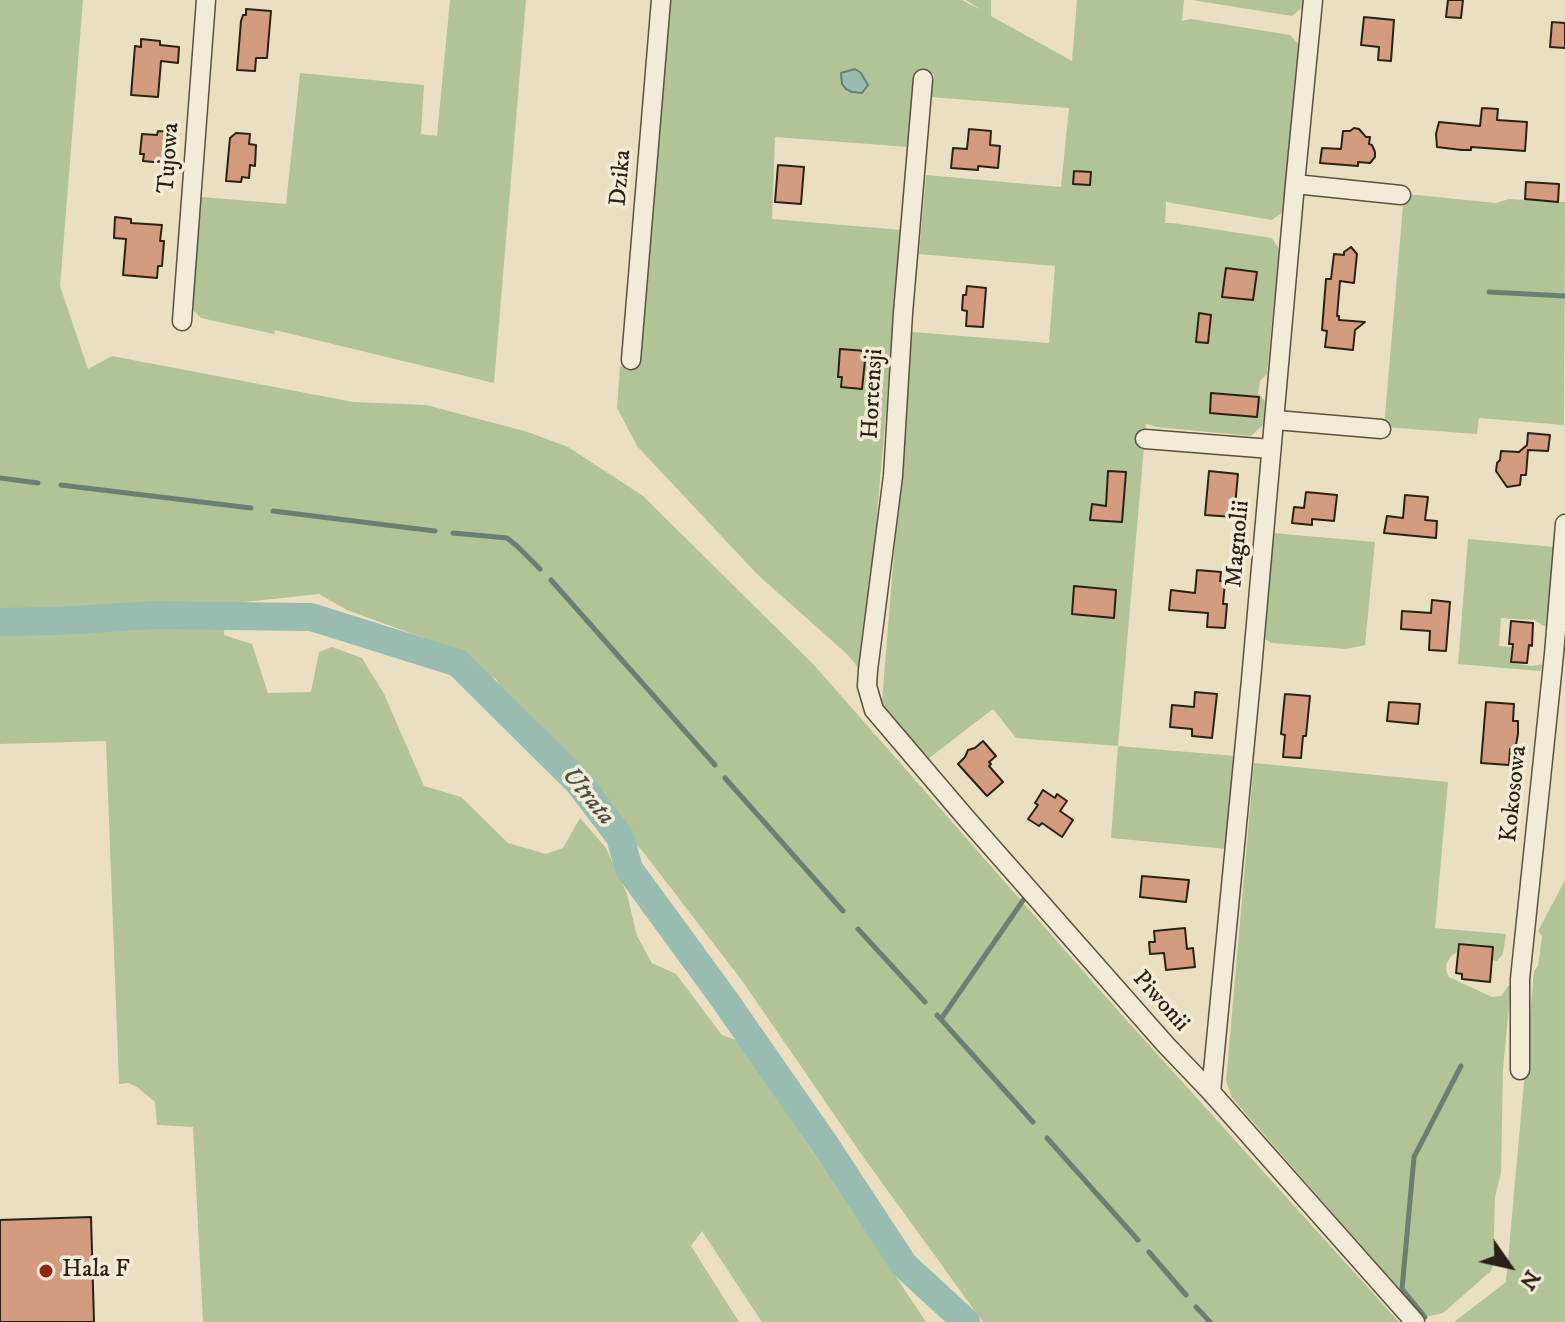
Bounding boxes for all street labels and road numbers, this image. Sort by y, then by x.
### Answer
street label: Tujowa [153,122,187,194]
street label: Dzika [605,149,639,207]
street label: Hortensji [857,348,891,440]
street label: Magnolii [1221,499,1257,589]
street label: Kokosowa [1496,744,1534,844]
street label: Piwonii [1125,966,1195,1038]

